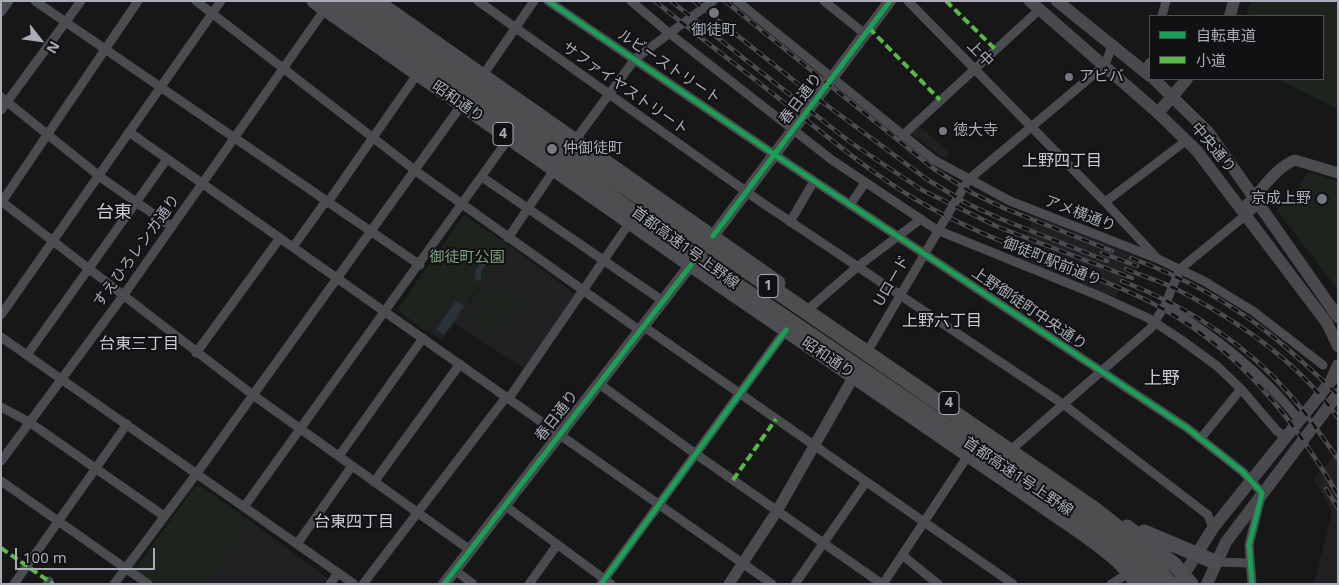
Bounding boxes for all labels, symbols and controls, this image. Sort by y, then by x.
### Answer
marker: 御徒町 [707,6,721,20]
north arrow [15,15,65,65]
legend [1149,15,1324,80]
place label: 御徒町 [692,22,736,40]
text: 自転車道 [1196,25,1256,45]
street label: ルビーストリート [614,26,724,108]
street label: 上中 [963,37,997,71]
text: N [42,38,65,57]
street label: サファイヤストリート [558,39,692,139]
text: 小道 [1196,50,1226,70]
place label: アビバ [1079,68,1124,86]
street label: 春日通り [776,70,826,128]
marker: アビバ [1063,71,1075,83]
street label: 昭和通り [428,77,488,127]
street label: 中央通り [1187,119,1239,177]
road number: 4 [493,122,513,146]
place label: 徳大寺 [953,122,998,140]
marker: 徳大寺 [937,125,949,137]
place label: 仲御徒町 [563,140,623,158]
marker: 仲御徒町 [545,142,559,156]
district label: 上野四丁目 [1022,151,1102,171]
place label: 京成上野 [1251,190,1311,208]
street label: すえひろレンガ通り [90,191,184,311]
street label: アメ横通り [1042,192,1118,236]
marker: 京成上野 [1315,192,1329,206]
district label: 台東 [96,202,132,224]
street label: 首都高速1号上野線 [628,203,742,293]
street label: 御徒町駅前通り [1000,234,1104,290]
park label: 御徒町公園 [430,249,504,267]
street label: Uロード [870,252,914,310]
street label: 上野御徒町中央通り [968,264,1090,354]
road number: 1 [758,274,778,298]
district label: 上野六丁目 [902,311,982,331]
district label: 台東三丁目 [99,334,179,354]
street label: 昭和通り [798,334,858,382]
district label: 上野 [1144,368,1180,390]
street label: 春日通り [531,387,583,445]
road number: 4 [939,392,959,414]
street label: 首都高速1号上野線 [960,434,1076,520]
district label: 台東四丁目 [314,512,394,532]
scale bar [18,538,158,570]
text: 100 m [23,547,67,567]

